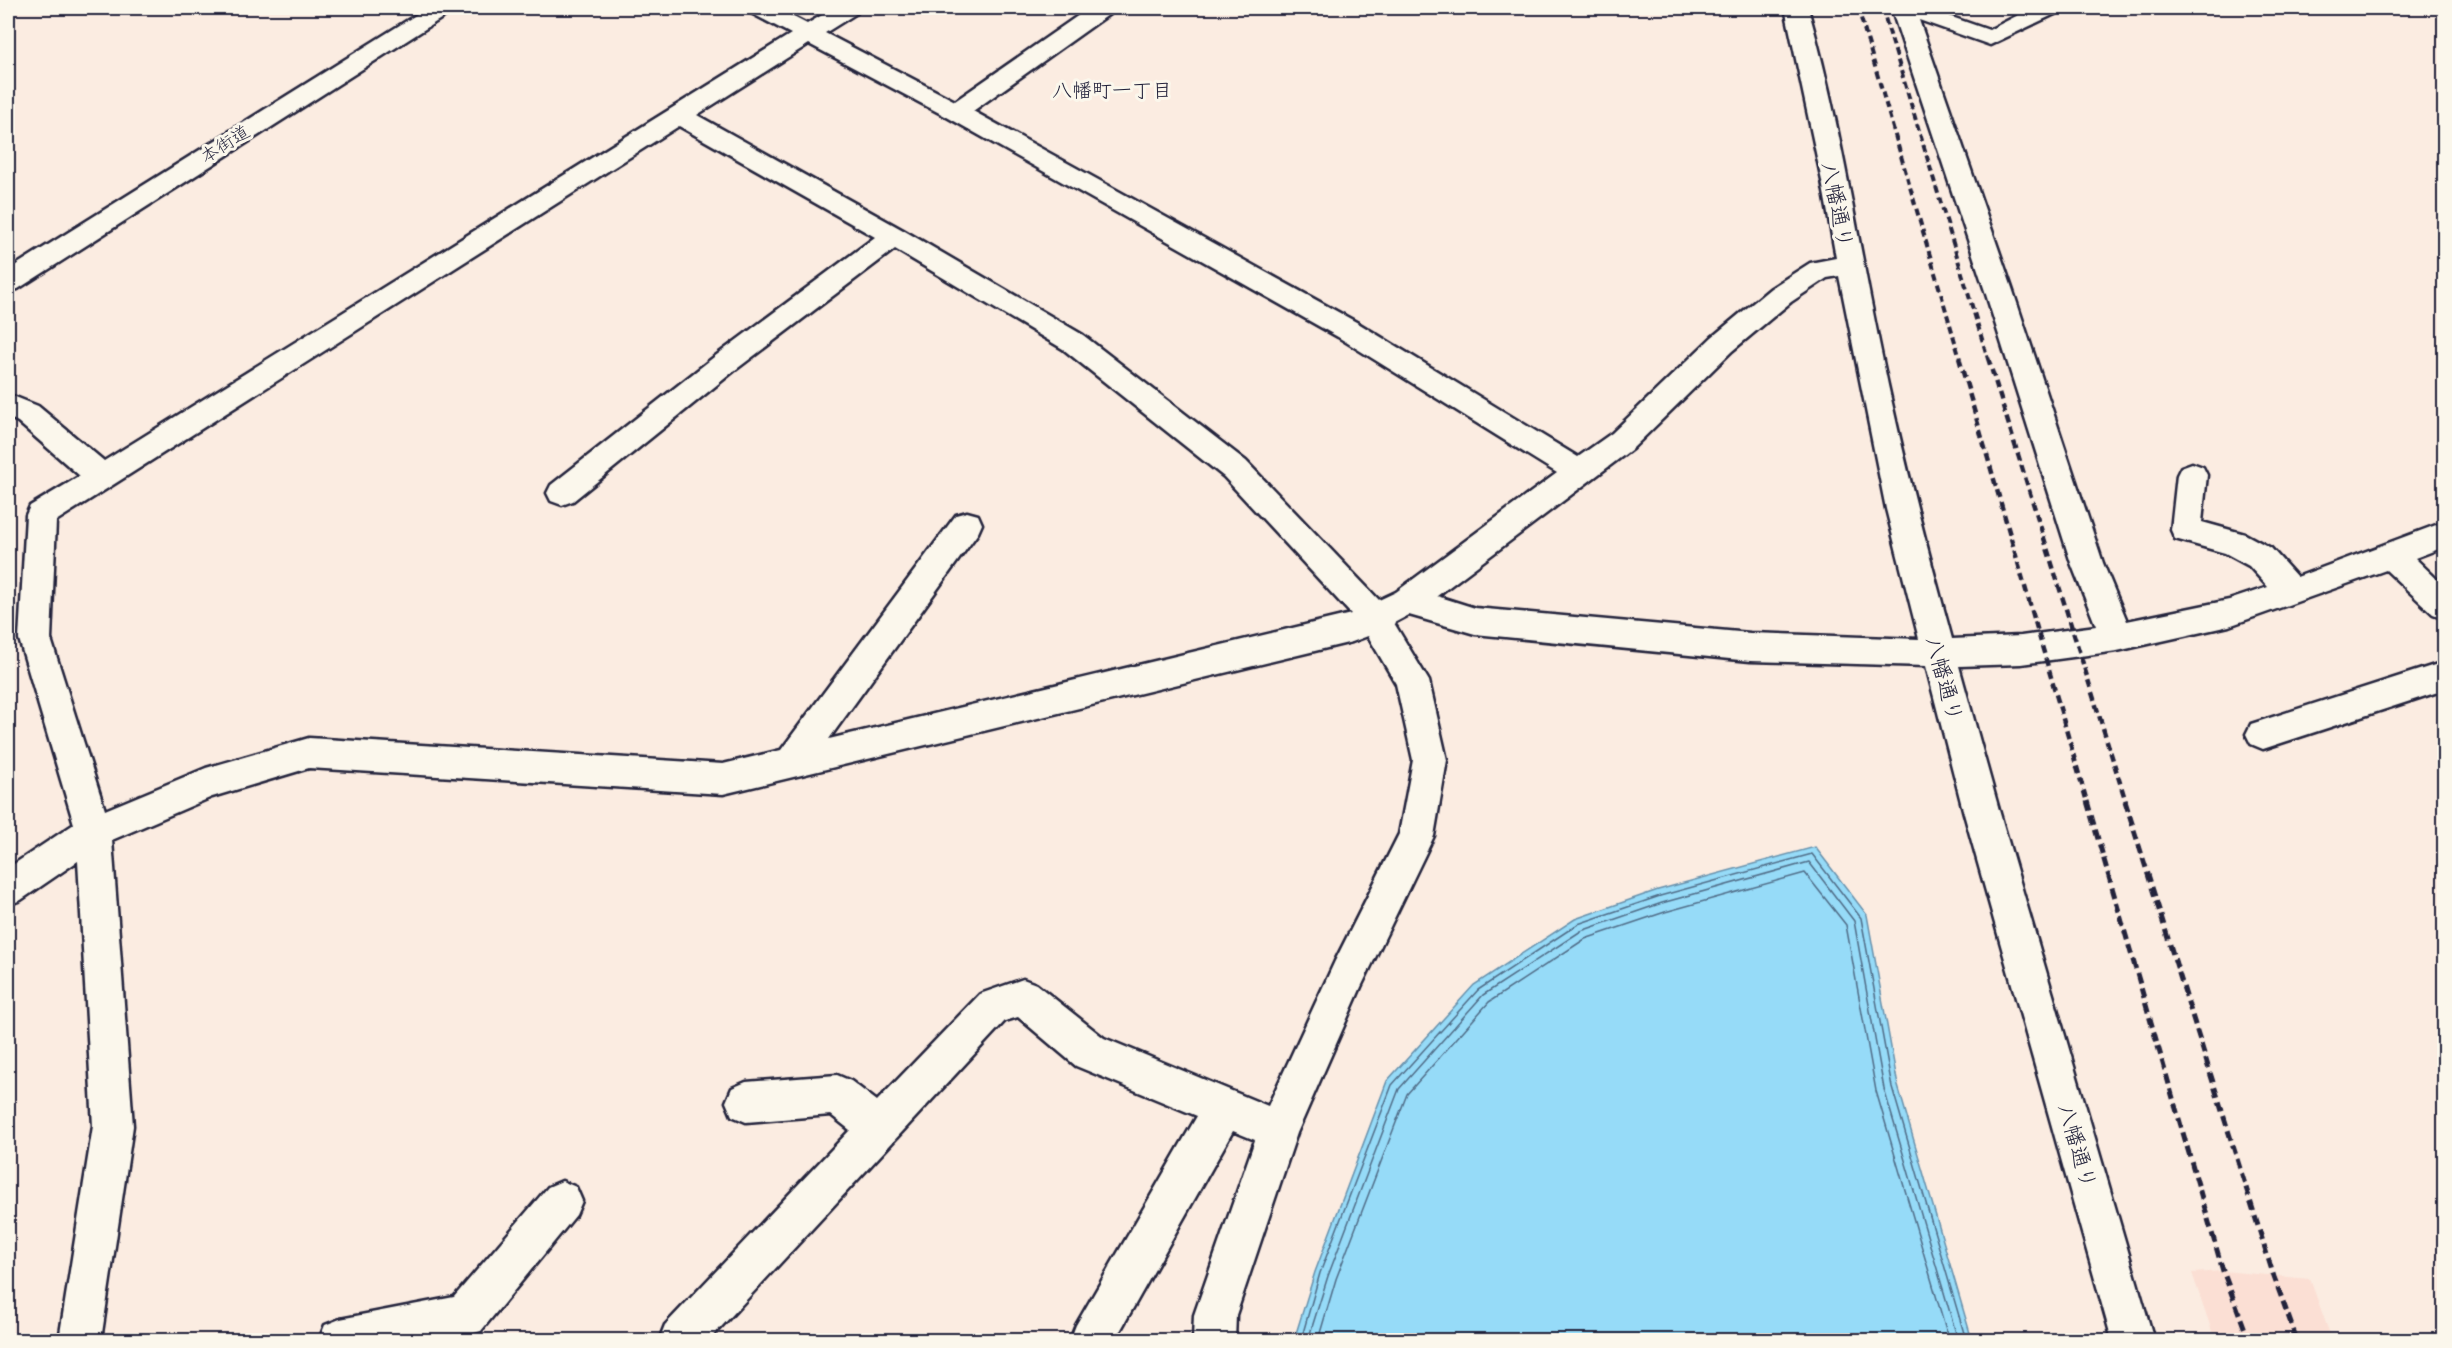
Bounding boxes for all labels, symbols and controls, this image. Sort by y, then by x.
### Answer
district label: 八幡町一丁目 [1052,77,1172,103]
street label: 本街道 [196,120,254,168]
street label: 八幡通り [1815,159,1860,251]
street label: 八幡通り [1919,633,1970,725]
street label: 八幡通り [2051,1100,2104,1192]

